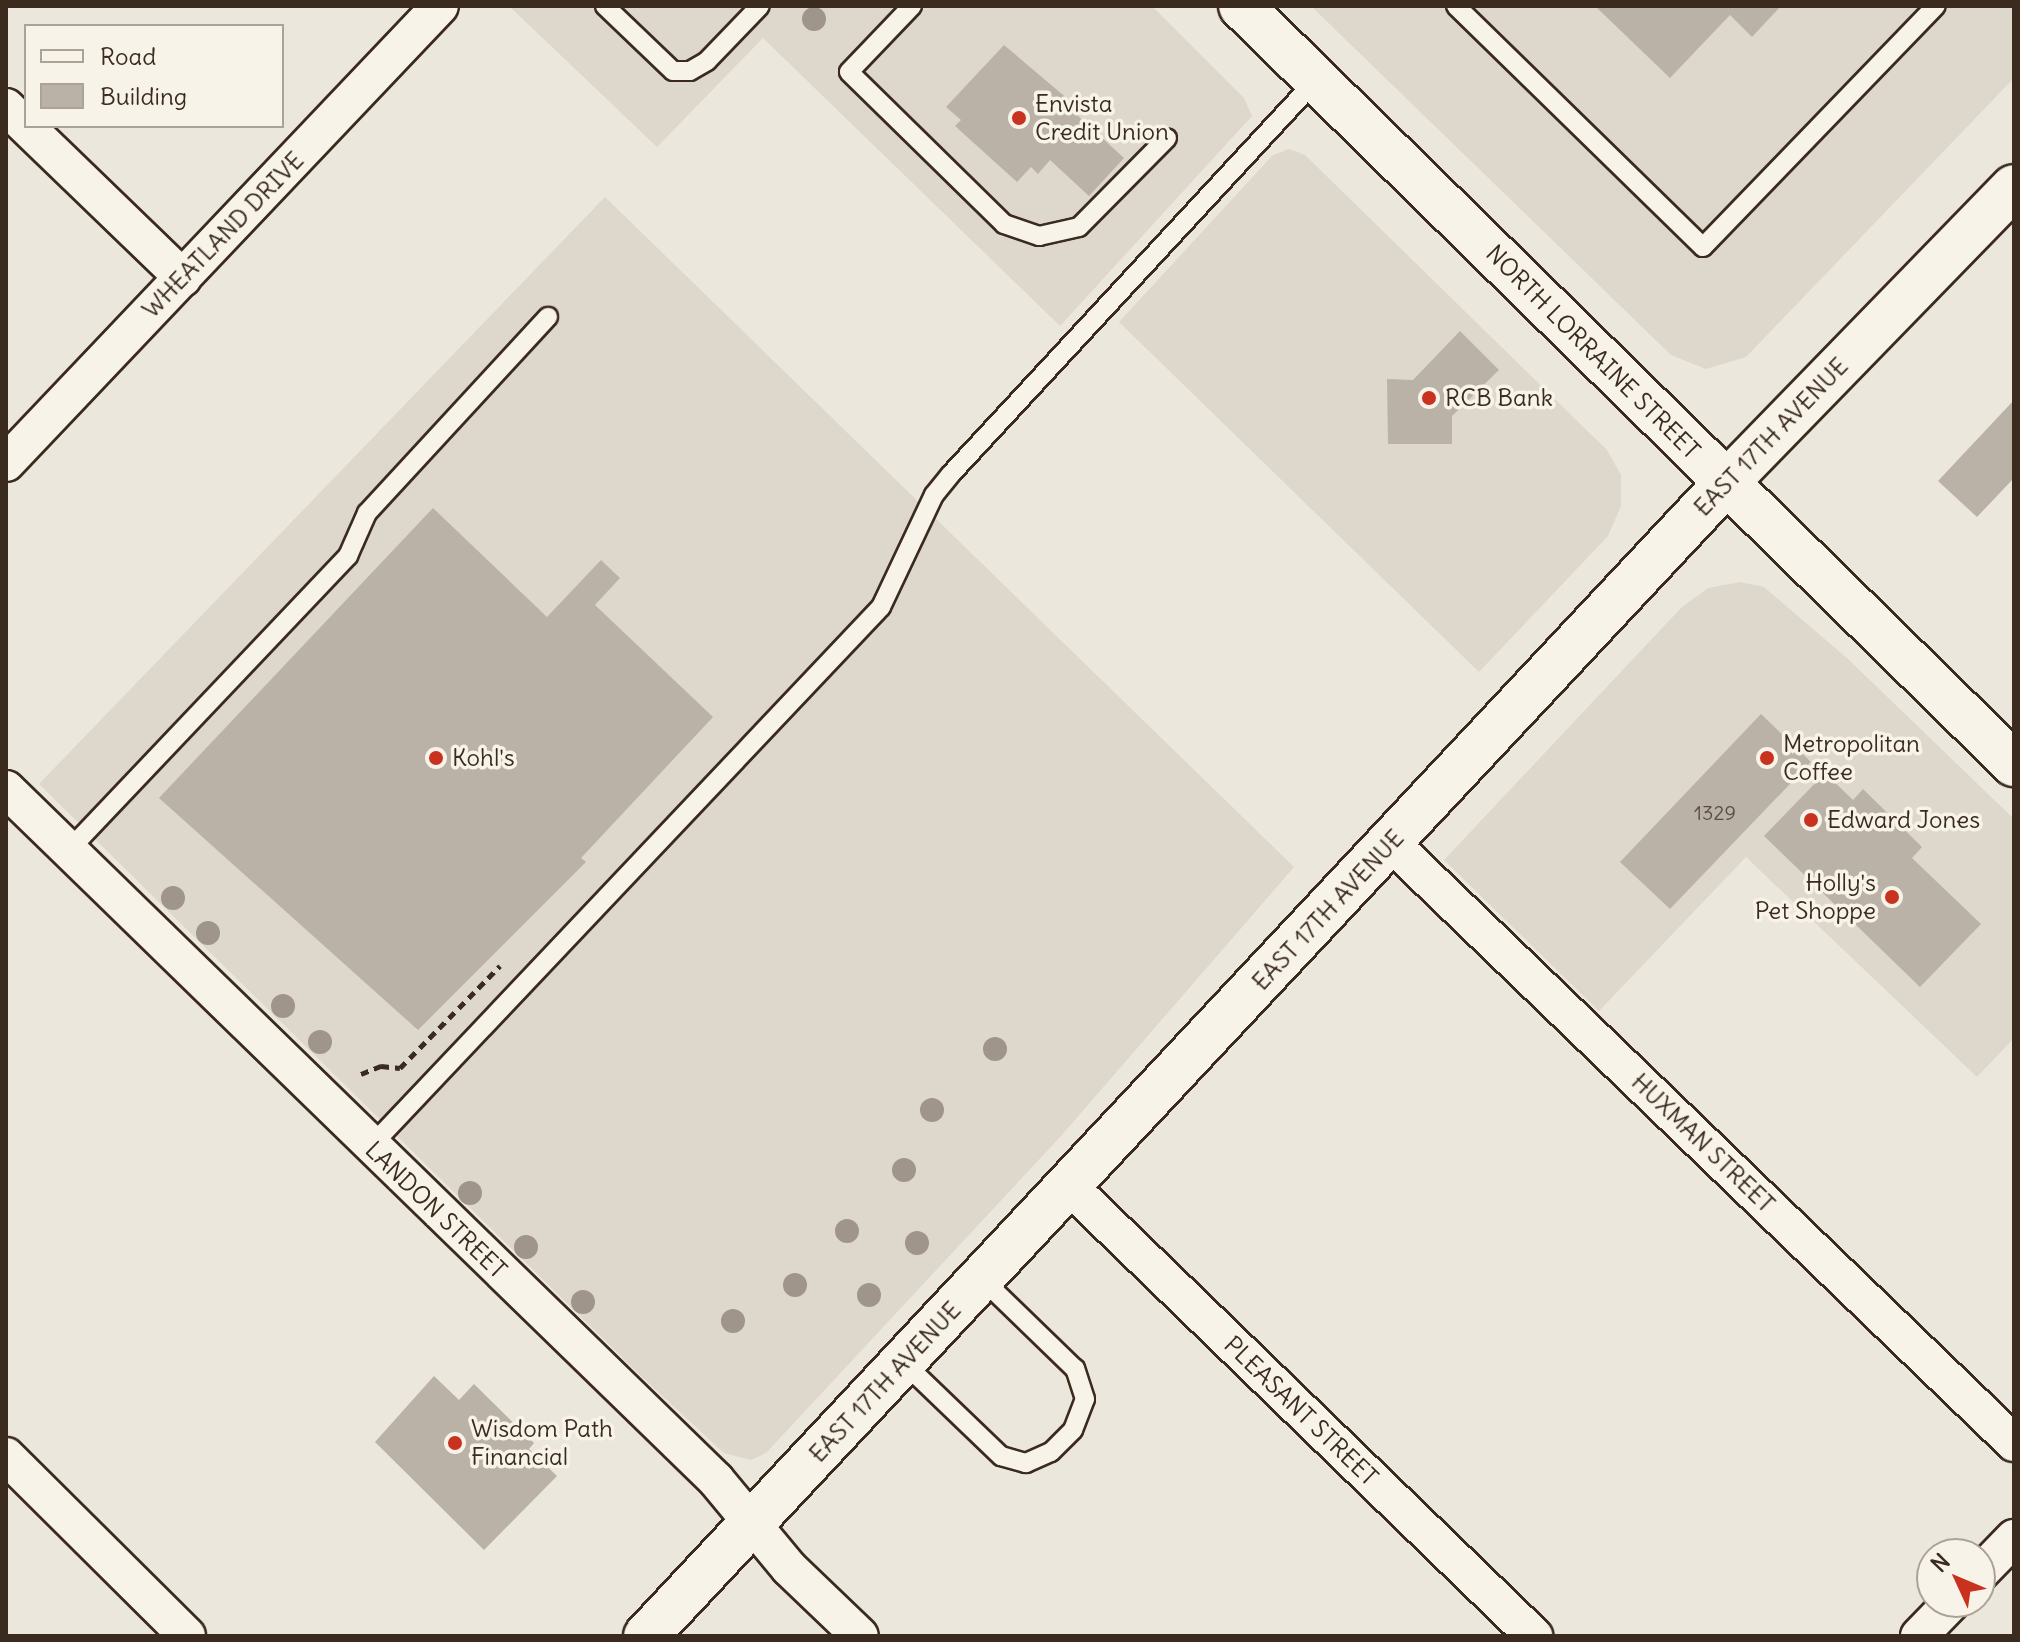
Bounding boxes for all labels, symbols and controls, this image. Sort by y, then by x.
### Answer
legend [24,24,284,128]
text: Road [100,41,156,71]
text: Building [100,81,187,111]
place label: Envista Credit Union [1035,90,1169,146]
marker: Envista Credit Union [1010,109,1028,127]
street label: WHEATLAND DRIVE [136,146,310,324]
street label: NORTH LORRAINE STREET [1480,239,1706,465]
street label: EAST 17TH AVENUE [1688,352,1854,522]
place label: RCB Bank [1445,384,1553,412]
marker: RCB Bank [1420,389,1438,407]
place label: Metropolitan Coffee [1783,730,1920,786]
place label: Kohl's [452,744,515,772]
marker: Kohl's [427,749,445,767]
marker: Metropolitan Coffee [1758,749,1776,767]
house number: 1329 [1694,800,1736,824]
place label: Edward Jones [1827,806,1980,834]
marker: Edward Jones [1802,811,1820,829]
street label: EAST 17TH AVENUE [1246,824,1410,996]
place label: Holly's Pet Shoppe [1755,869,1876,925]
marker: Holly's Pet Shoppe [1883,888,1901,906]
street label: HUXMAN STREET [1626,1067,1780,1219]
street label: LANDON STREET [360,1135,512,1285]
street label: EAST 17TH AVENUE [803,1296,967,1468]
street label: PLEASANT STREET [1218,1330,1384,1492]
place label: Wisdom Path Financial [471,1415,613,1471]
marker: Wisdom Path Financial [446,1434,464,1452]
north arrow [1916,1538,1996,1618]
text: N [1925,1548,1956,1578]

